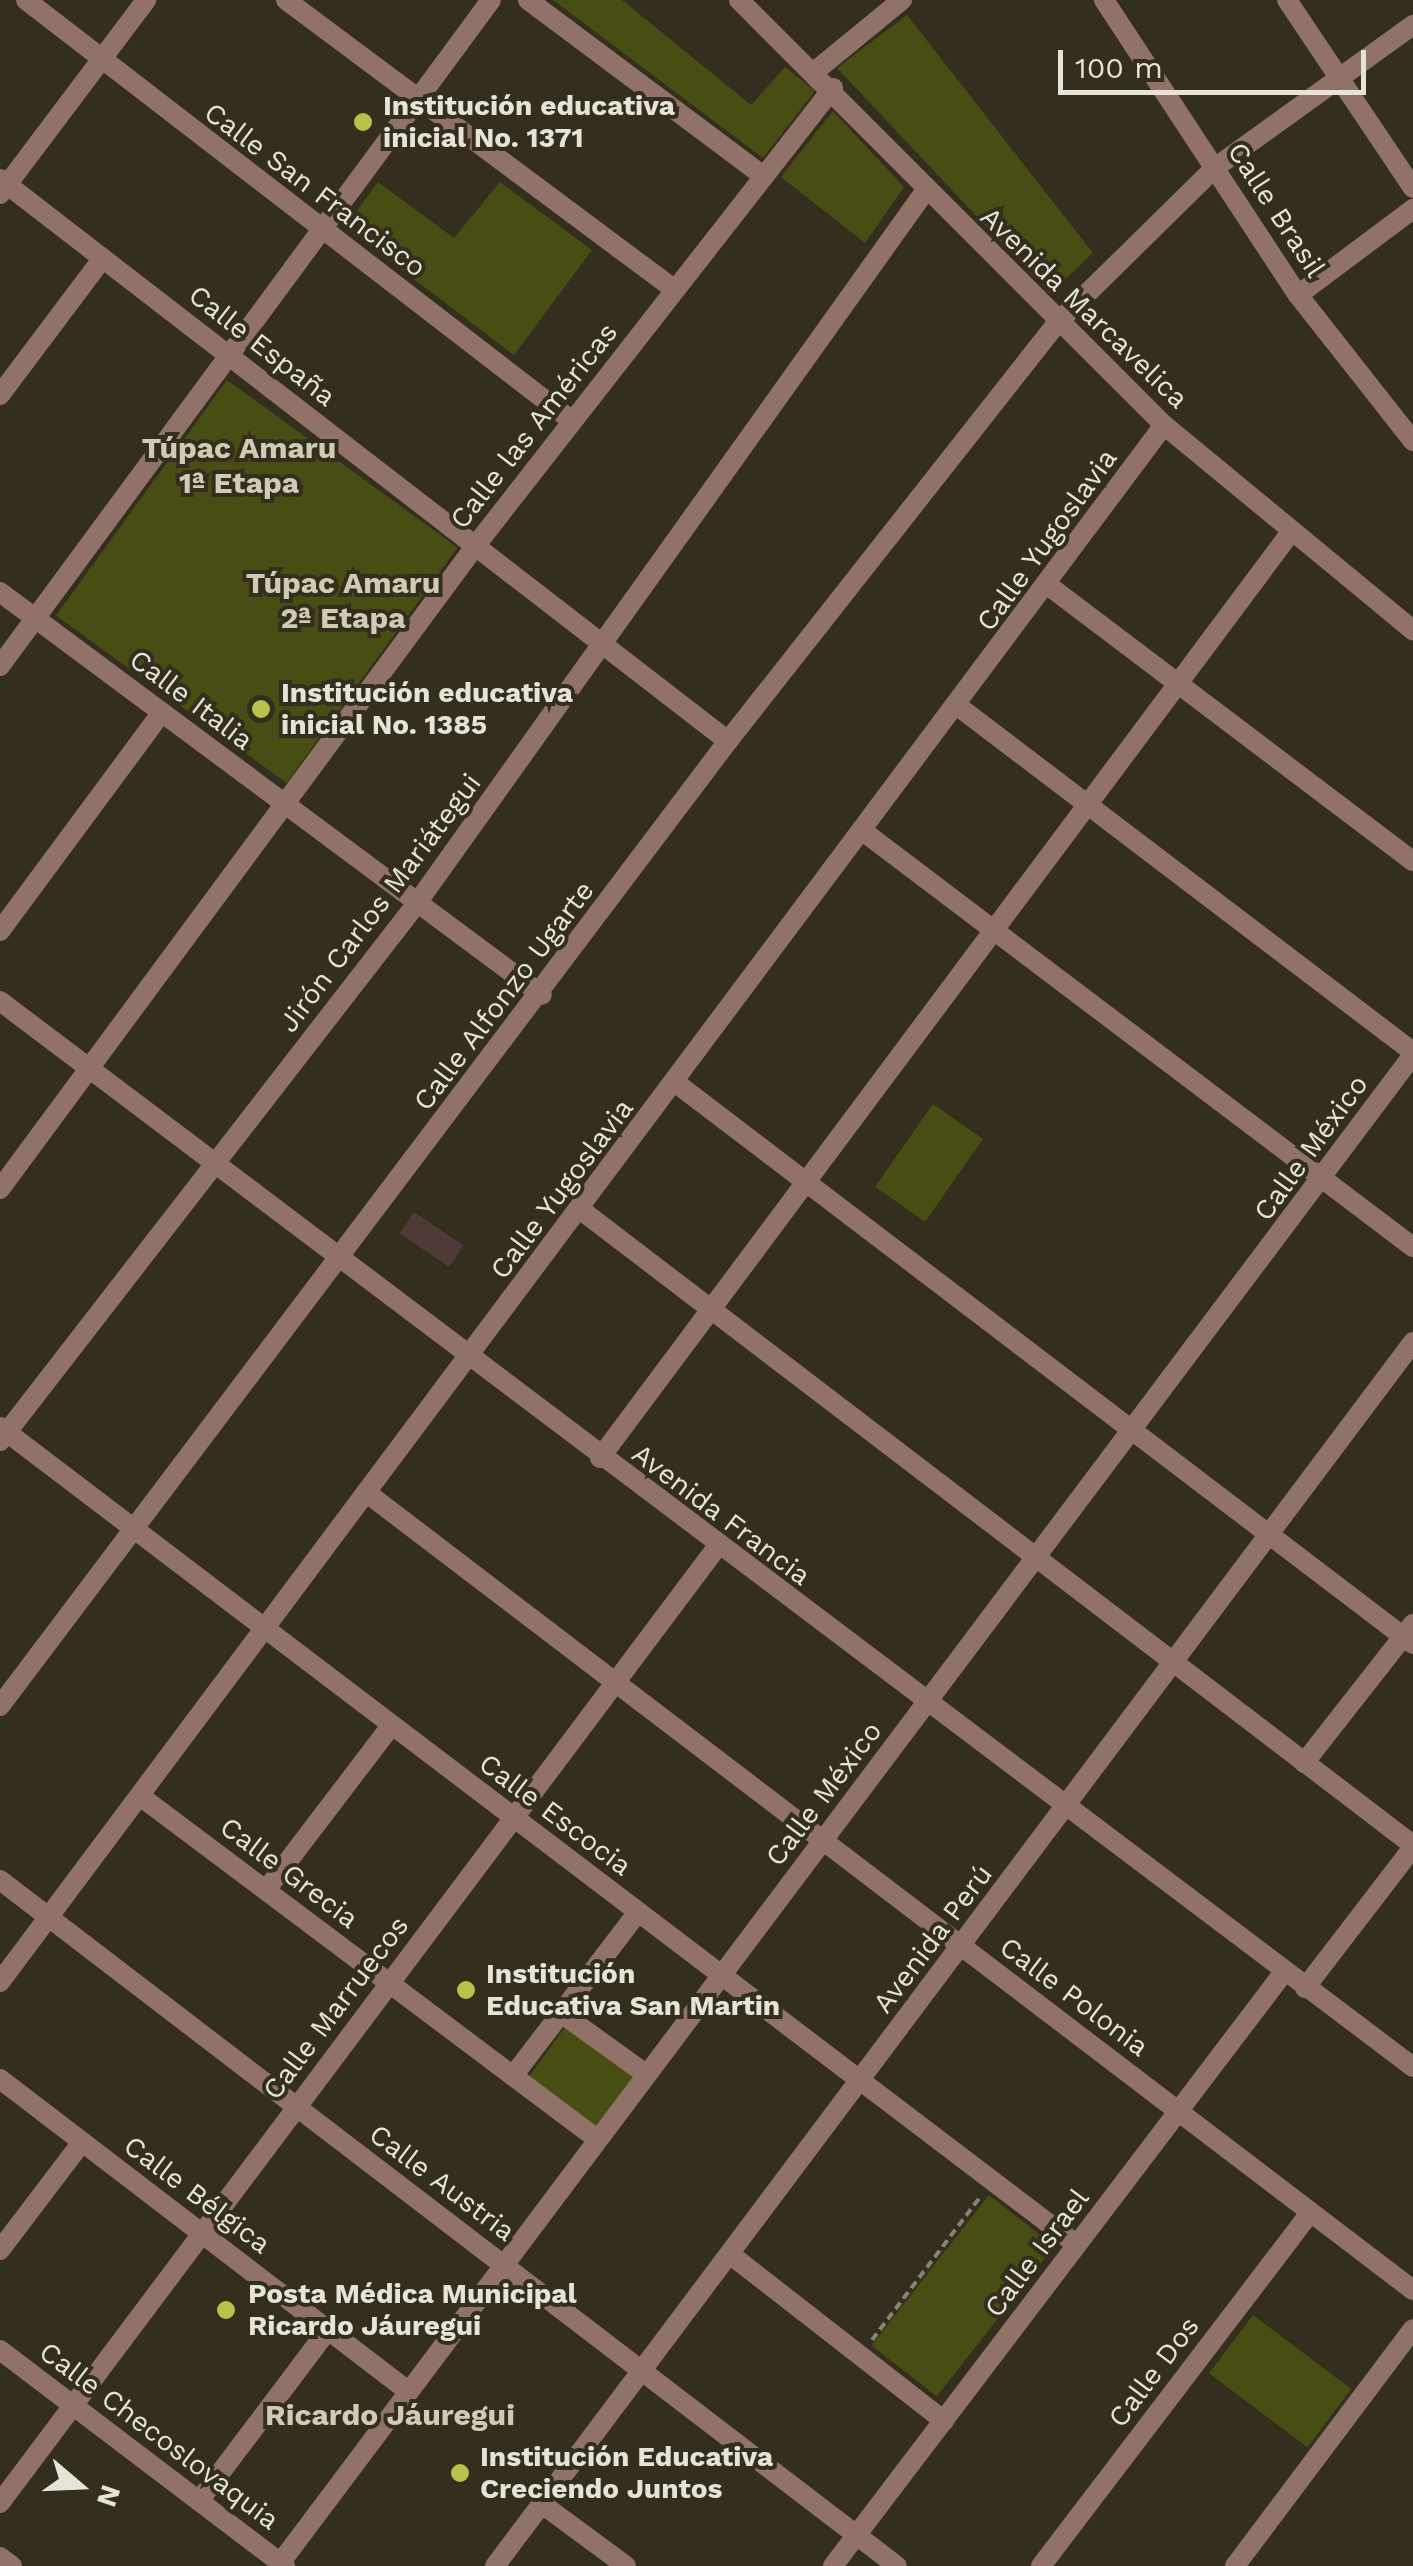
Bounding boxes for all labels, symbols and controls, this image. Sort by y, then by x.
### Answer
scale bar [1063,30,1370,92]
text: 100 m [1075,50,1163,85]
place label: Institución educativa inicial No. 1371 [383,89,675,155]
street label: Calle San Francisco [198,96,432,284]
marker: Institución educativa inicial No. 1371 [352,111,374,133]
street label: Calle Brasil [1220,136,1332,284]
street label: Avenida Marcavelica [973,200,1195,416]
street label: Calle España [182,278,342,414]
street label: Calle las Américas [443,316,625,536]
district label: Túpac Amaru 1ª Etapa [141,430,337,500]
street label: Calle Yugoslavia [969,442,1125,638]
district label: Túpac Amaru 2ª Etapa [245,565,441,636]
street label: Calle Italia [123,643,259,757]
place label: Institución educativa inicial No. 1385 [281,676,573,742]
marker: Institución educativa inicial No. 1385 [250,698,272,720]
street label: Jirón Carlos Mariátegui [272,767,488,1039]
street label: Calle Alfonzo Ugarte [406,874,602,1118]
street label: Calle México [1247,1069,1375,1227]
street label: Calle Yugoslavia [483,1092,641,1286]
street label: Avenida Francia [625,1437,817,1593]
street label: Calle México [759,1715,889,1873]
street label: Calle Escocia [472,1747,638,1883]
street label: Calle Grecia [213,1810,365,1936]
street label: Avenida Perú [866,1858,1000,2020]
street label: Calle Marruecos [256,1910,416,2106]
street label: Calle Polonia [993,1930,1155,2064]
place label: Institución Educativa San Martin [486,1957,780,2023]
marker: Institución Educativa San Martin [455,1979,477,2001]
street label: Calle Austria [362,2117,522,2249]
street label: Calle Bélgica [117,2129,277,2261]
street label: Calle Israel [978,2182,1096,2324]
place label: Posta Médica Municipal Ricardo Jáuregui [248,2277,577,2343]
marker: Posta Médica Municipal Ricardo Jáuregui [213,2297,239,2323]
street label: Calle Dos [1102,2310,1206,2434]
street label: Calle Checoslovaquia [33,2335,285,2537]
district label: Ricardo Jáuregui [265,2397,515,2433]
north arrow [30,2436,130,2536]
place label: Institución Educativa Creciendo Juntos [480,2440,773,2506]
marker: Institución Educativa Creciendo Juntos [449,2462,471,2484]
text: N [90,2481,128,2511]

